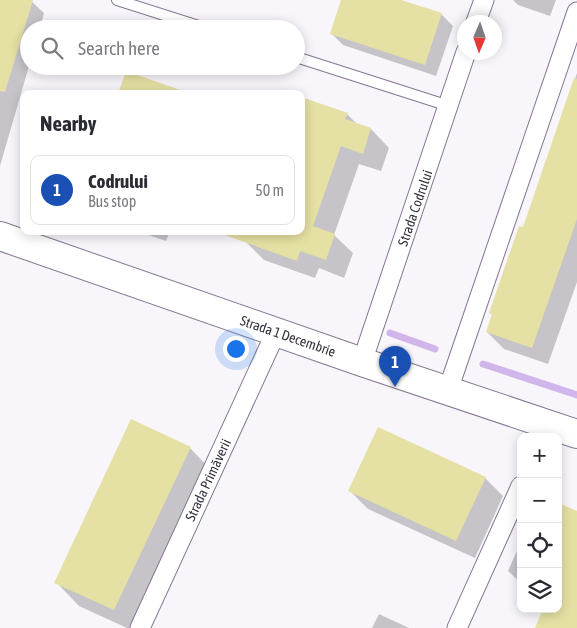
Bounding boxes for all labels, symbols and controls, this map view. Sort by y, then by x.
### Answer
north arrow [457,15,502,60]
search box [20,20,305,75]
icon: search [38,34,66,62]
text: Search here [78,37,160,59]
text: Nearby [40,111,96,135]
street label: Strada Codrului [395,168,435,248]
text: Codrului [88,170,148,192]
text: 1 [53,181,61,199]
text: 50 m [255,181,284,199]
text: Bus stop [88,192,136,210]
street label: Strada 1 Decembrie [238,312,338,360]
your location [223,336,249,362]
pin: 1 [379,346,411,387]
map controls [517,433,562,613]
button: + [517,433,562,478]
street label: Strada Primăverii [182,436,234,524]
button: − [517,478,562,523]
button: locate [517,523,562,568]
button: layers [517,568,562,613]

